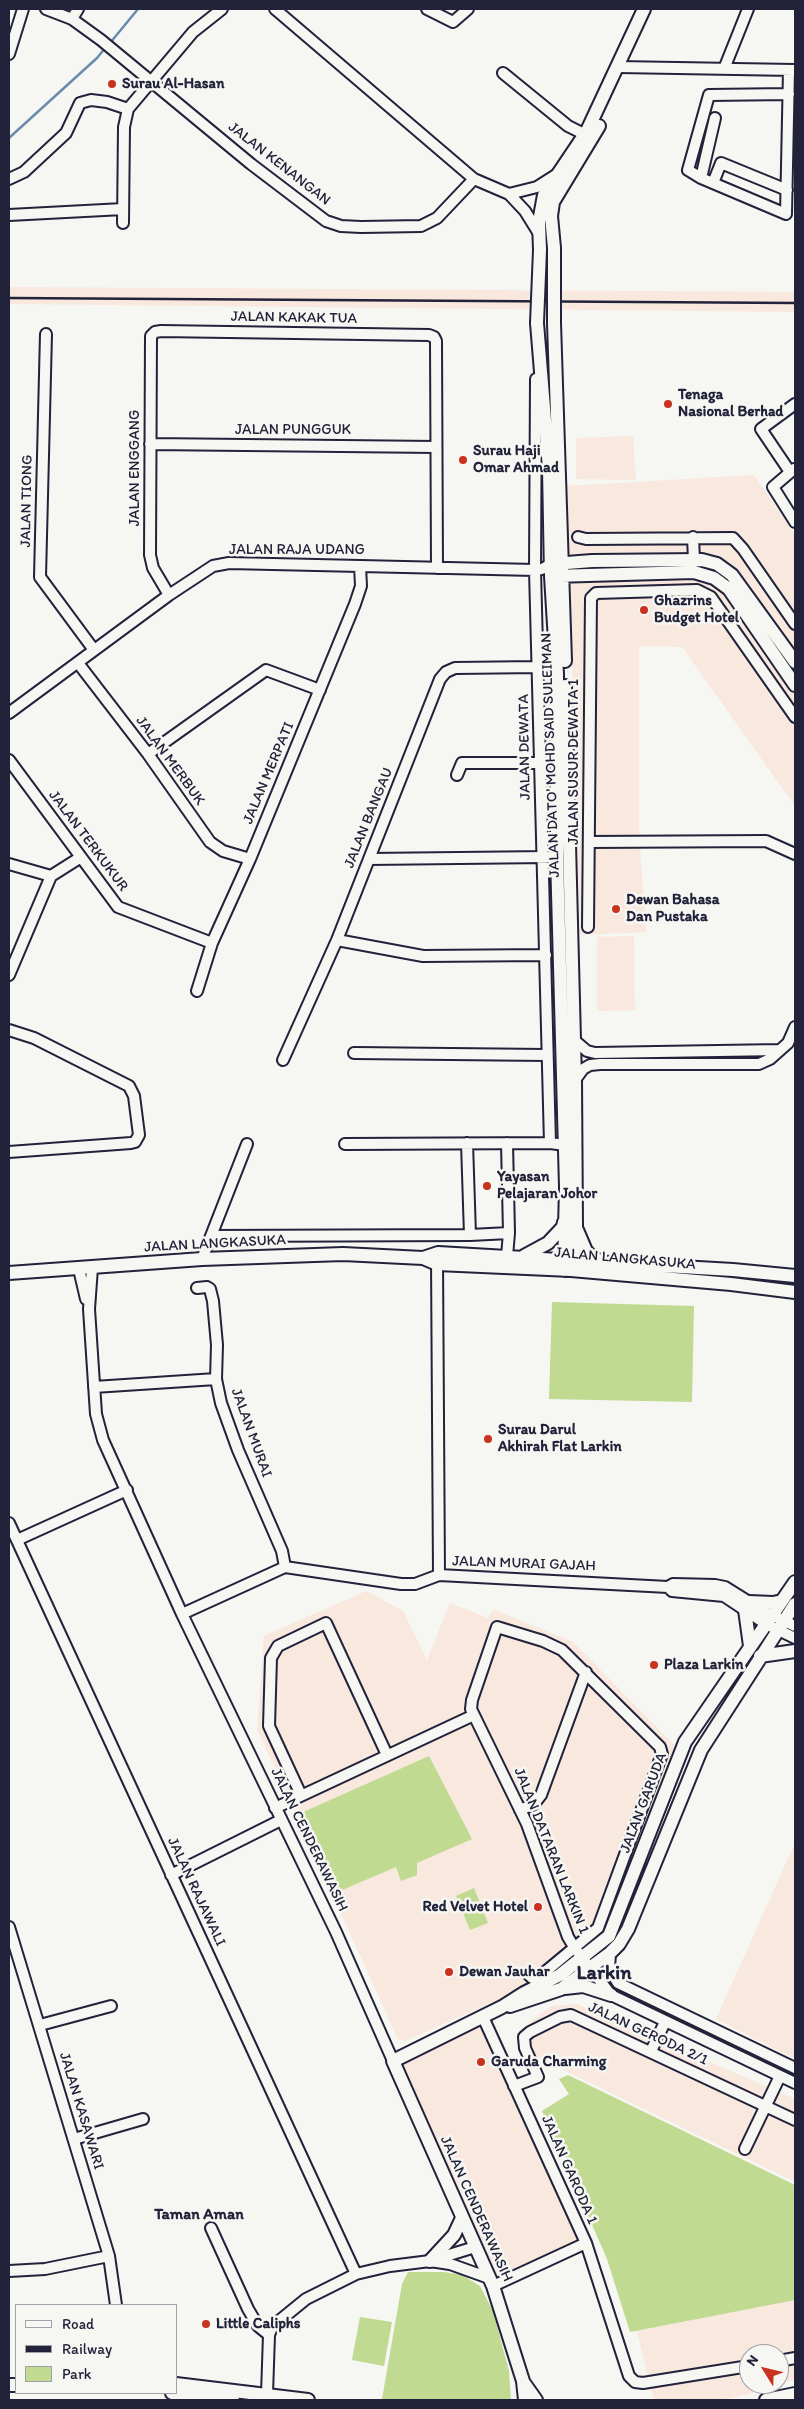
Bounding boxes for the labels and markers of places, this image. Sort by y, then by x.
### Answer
place label: Surau Al-Hasan [122,75,224,93]
marker: Surau Al-Hasan [106,78,118,90]
place label: Tenaga Nasional Berhad [678,386,784,421]
marker: Tenaga Nasional Berhad [662,398,674,410]
place label: Surau Haji Omar Ahmad [473,442,559,477]
marker: Surau Haji Omar Ahmad [457,454,469,466]
place label: Ghazrins Budget Hotel [654,592,739,627]
marker: Ghazrins Budget Hotel [638,604,650,616]
place label: Dewan Bahasa Dan Pustaka [626,891,719,926]
marker: Dewan Bahasa Dan Pustaka [610,903,622,915]
place label: Yayasan Pelajaran Johor [497,1168,597,1203]
marker: Yayasan Pelajaran Johor [481,1180,493,1192]
place label: Surau Darul Akhirah Flat Larkin [498,1421,622,1456]
marker: Surau Darul Akhirah Flat Larkin [482,1433,494,1445]
place label: Plaza Larkin [664,1656,744,1674]
marker: Plaza Larkin [648,1659,660,1671]
place label: Red Velvet Hotel [423,1898,528,1916]
marker: Red Velvet Hotel [532,1901,544,1913]
place label: Dewan Jauhar [459,1963,550,1981]
marker: Dewan Jauhar [443,1966,455,1978]
place label: Garuda Charming [491,2053,606,2071]
marker: Garuda Charming [475,2056,487,2068]
place label: Little Caliphs [216,2315,300,2333]
marker: Little Caliphs [200,2318,212,2330]

